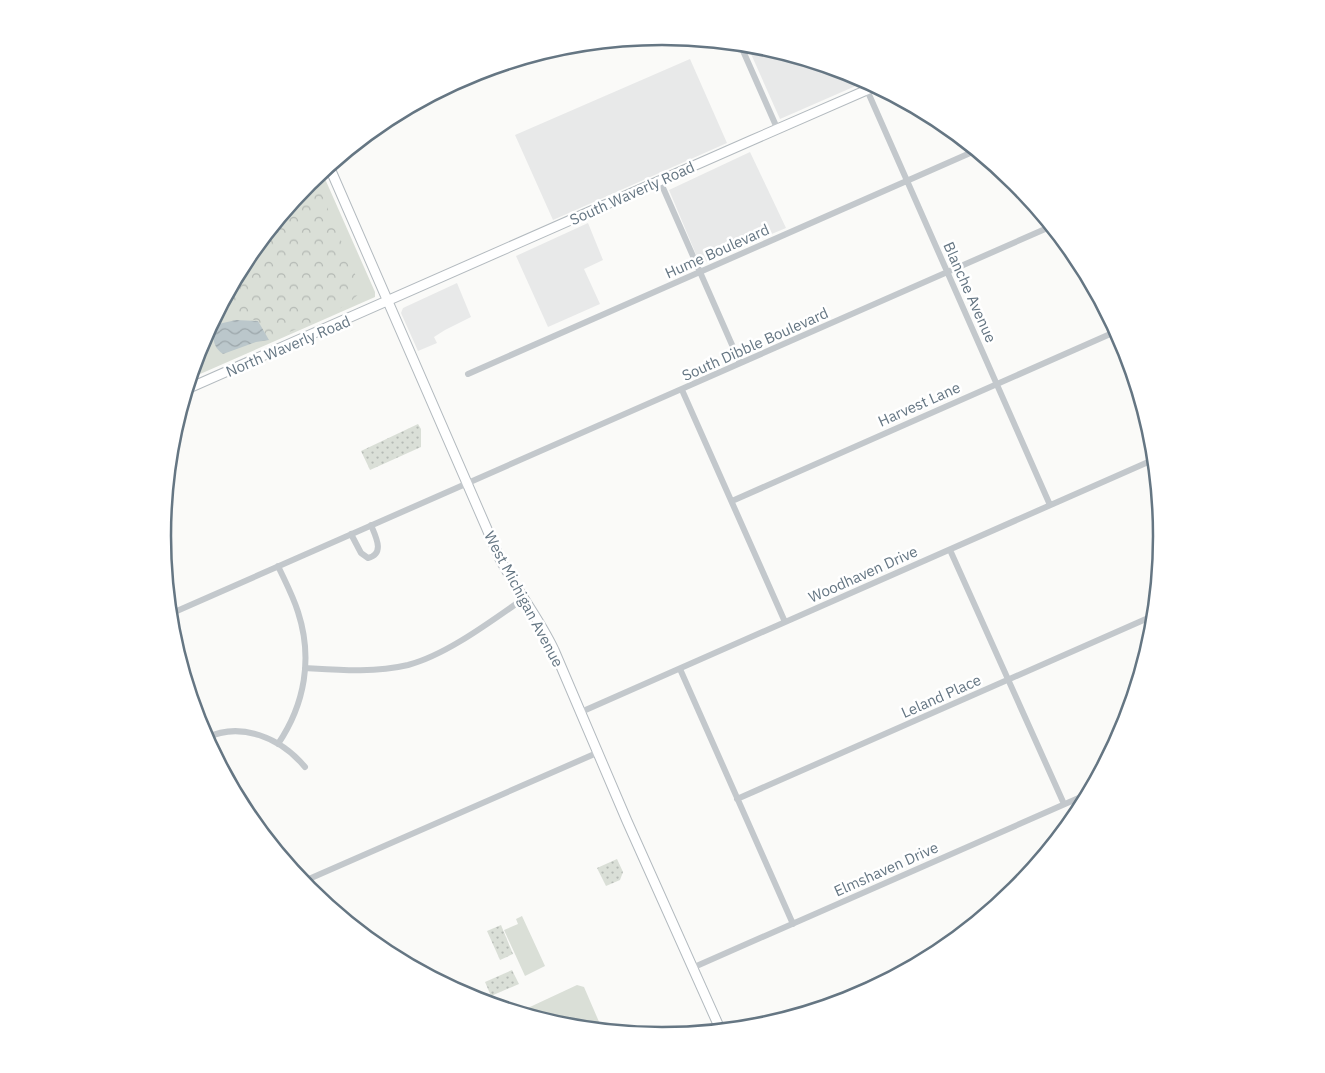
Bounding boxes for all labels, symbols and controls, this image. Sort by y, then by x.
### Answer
street label: South Waverly Road [567,157,697,229]
street label: Hume Boulevard [662,219,772,283]
street label: Blanche Avenue [939,239,1001,345]
street label: South Dibble Boulevard [679,303,831,385]
street label: North Waverly Road [223,311,353,381]
street label: Harvest Lane [875,377,963,431]
street label: West Michigan Avenue [480,528,568,670]
street label: Woodhaven Drive [806,541,920,607]
street label: Leland Place [898,670,984,722]
street label: Elmshaven Drive [831,838,941,900]

